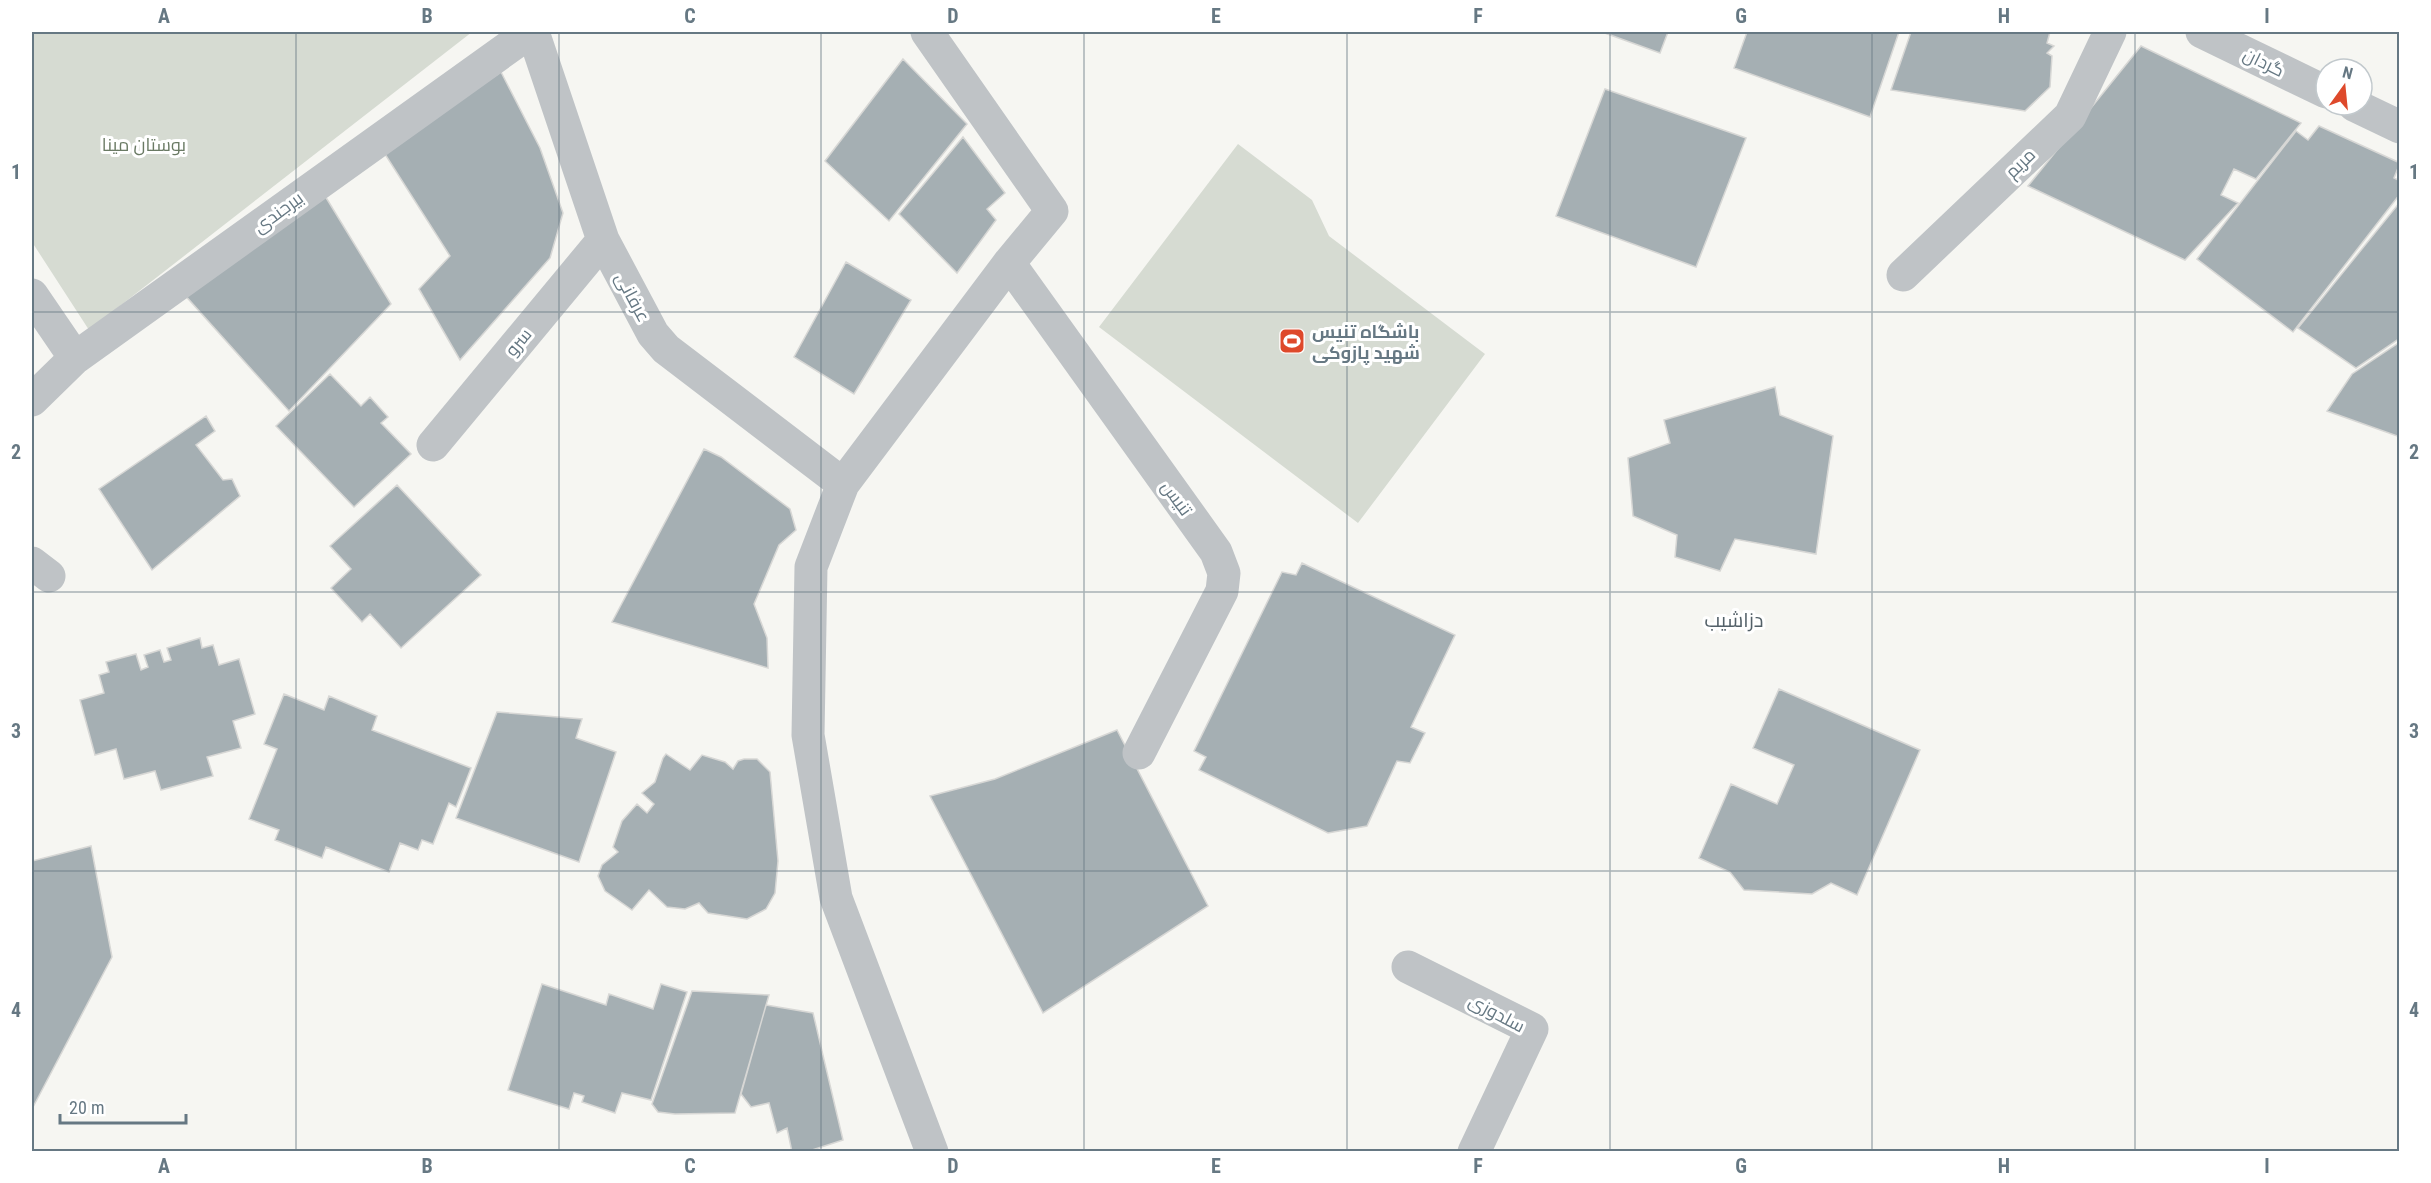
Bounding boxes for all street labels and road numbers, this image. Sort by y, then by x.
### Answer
street label: گردان [2240,43,2288,82]
street label: مریم [2001,144,2041,184]
street label: بیرجندی [249,187,308,238]
street label: عرفانی [610,269,655,326]
street label: سرو [500,324,536,361]
street label: تنیس [1157,477,1197,520]
street label: سلدوزی [1465,989,1529,1037]

